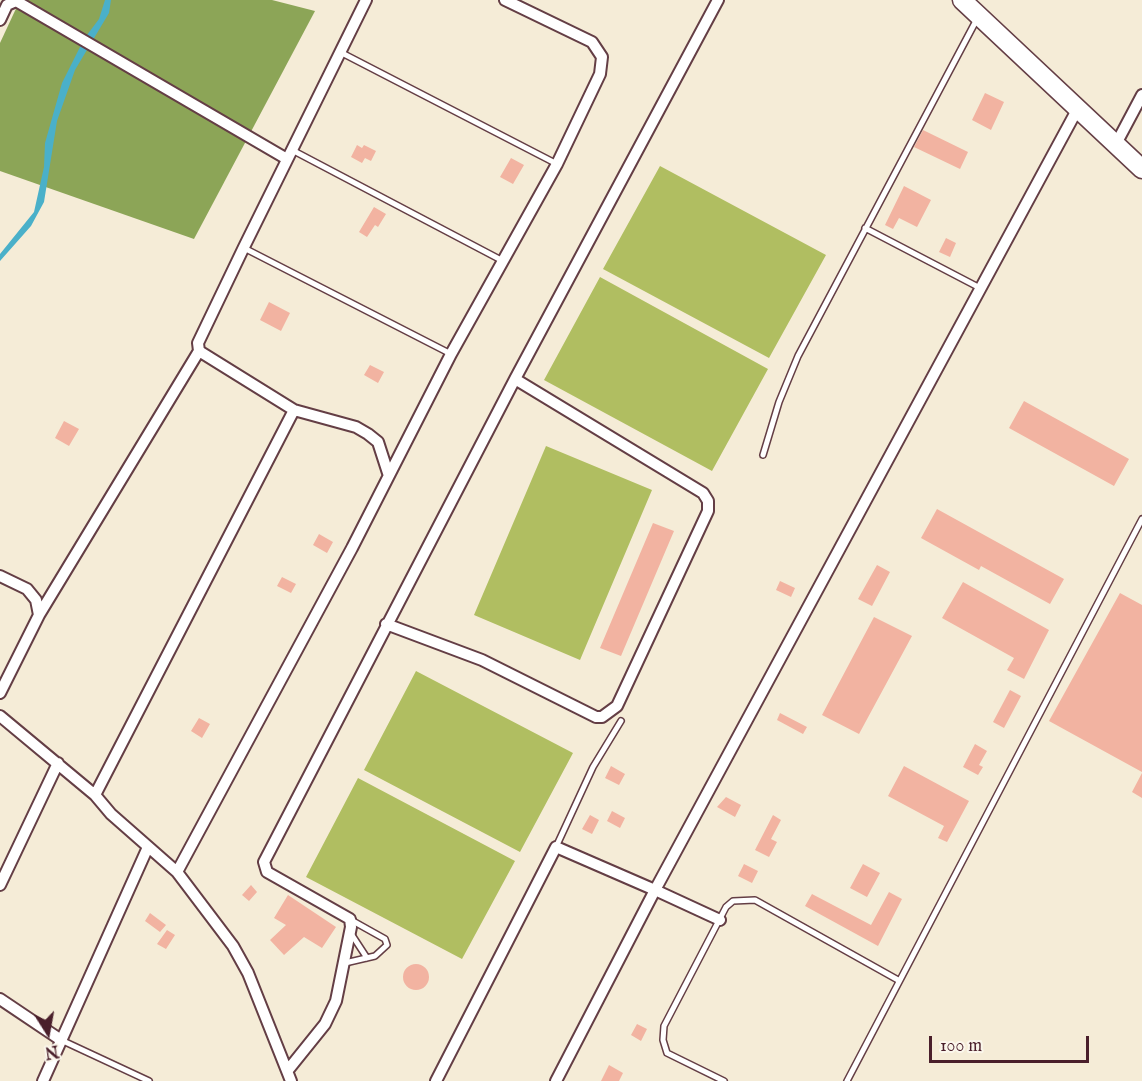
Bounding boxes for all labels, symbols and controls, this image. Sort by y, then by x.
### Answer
north arrow [18,1003,78,1063]
scale bar [932,1024,1092,1062]
text: 100 m [940,1035,982,1058]
text: N [43,1040,60,1062]

